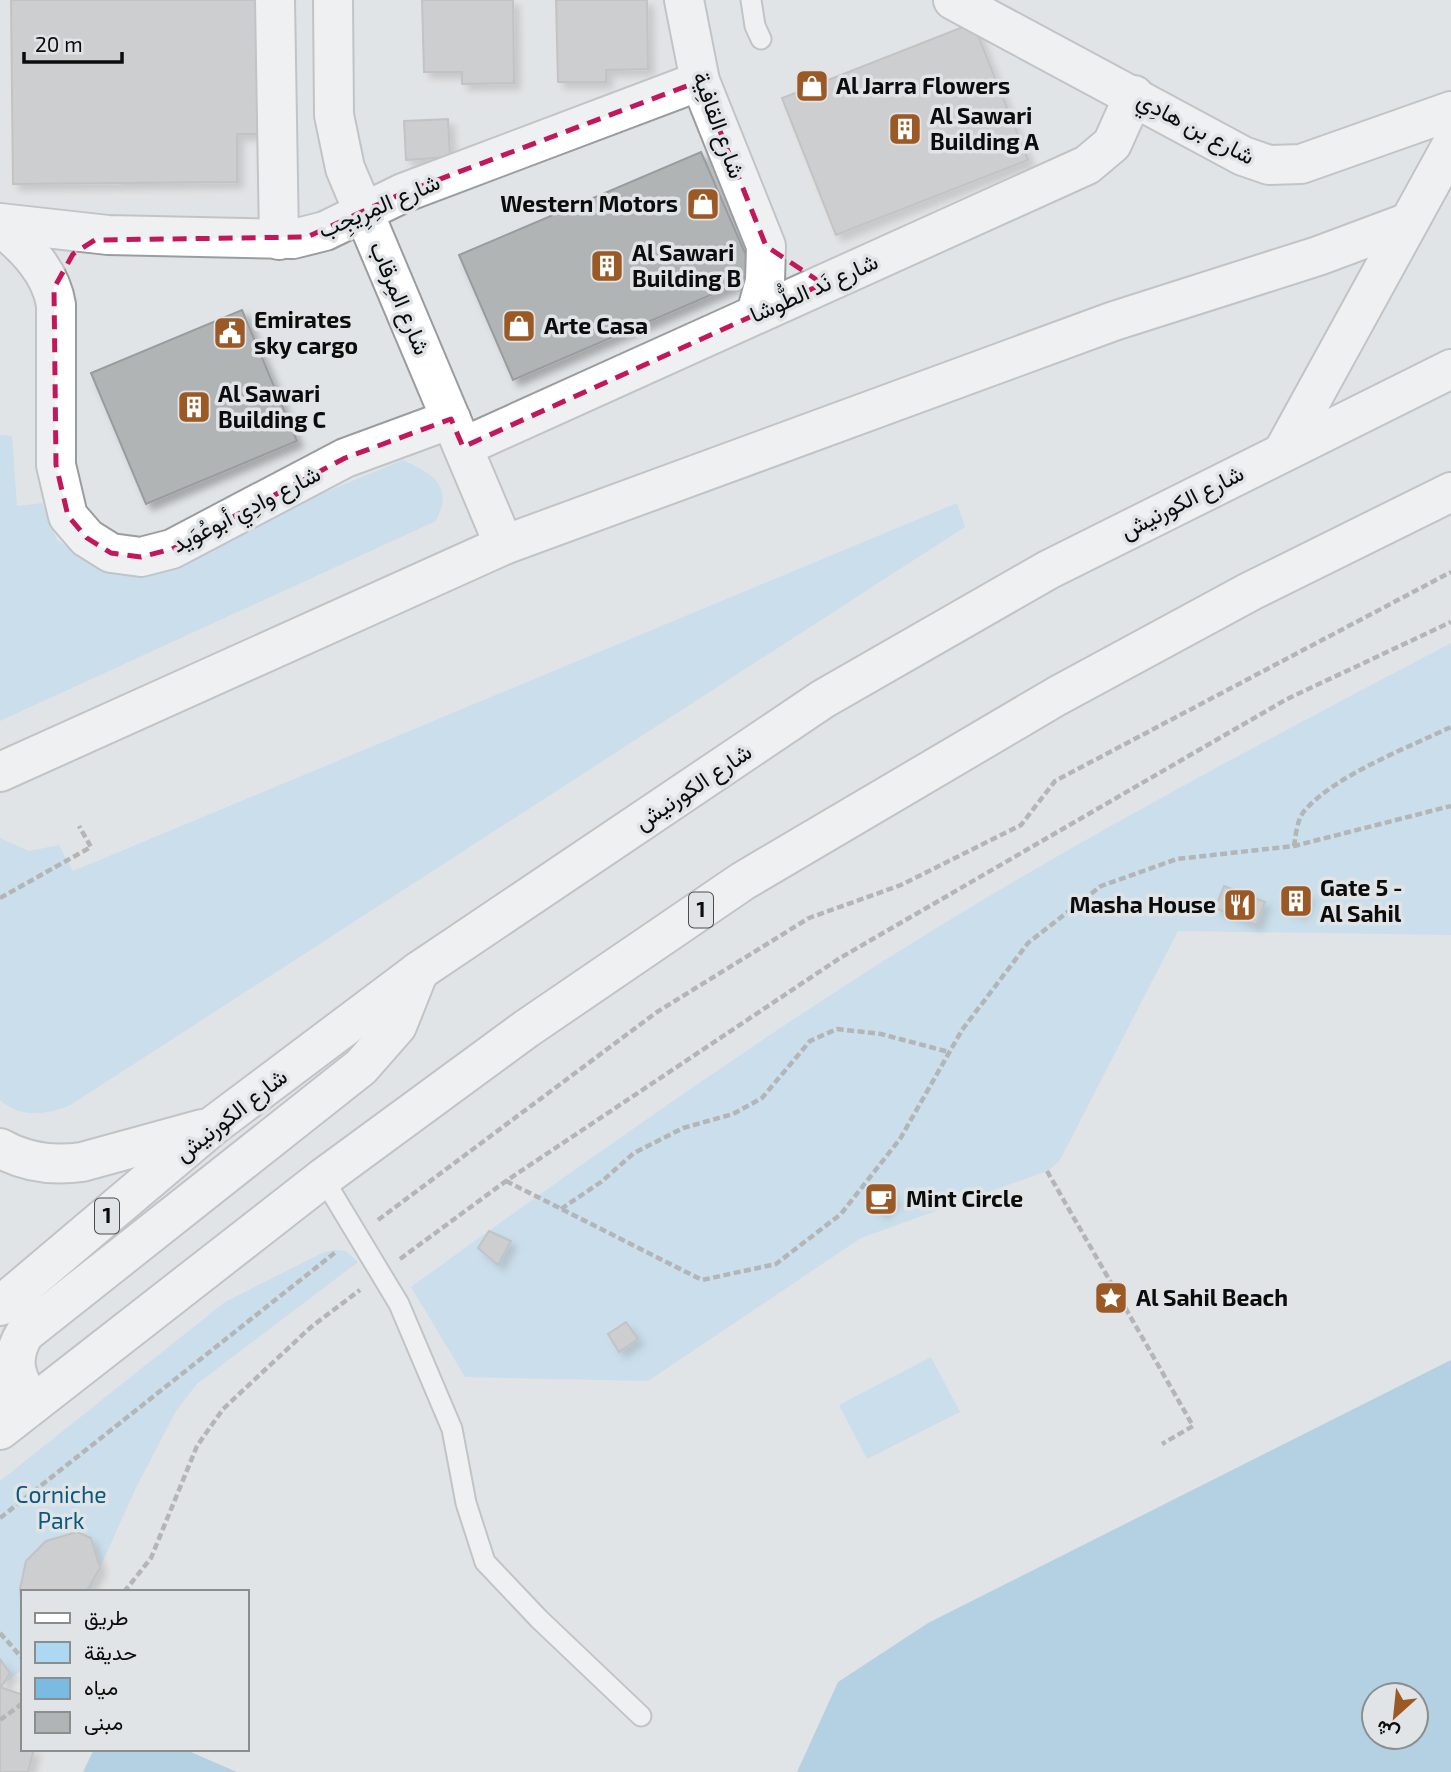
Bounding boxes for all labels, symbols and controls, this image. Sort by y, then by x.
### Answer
scale bar [24,21,122,65]
text: 20 m [35,31,83,56]
street label: شارع القافِية [685,67,752,183]
shop icon: Al Jarra Flowers [793,67,831,105]
place label: Al Jarra Flowers [836,71,1010,99]
street label: شارع بن هادِي [1130,84,1260,175]
place label: Al Sawari Building A [930,101,1039,155]
building icon: Al Sawari Building A [886,110,924,148]
street label: شارع المِرِيجِب [313,167,446,248]
shop icon: Western Motors [684,185,722,223]
place label: Western Motors [500,189,678,217]
street label: شارع المِرقاب [362,237,437,360]
place label: Al Sawari Building B [632,238,741,292]
street label: شارع نَد الطُّوشا [743,242,883,331]
building icon: Al Sawari Building B [588,247,626,285]
place label: Emirates sky cargo [254,305,358,359]
shop icon: Arte Casa [500,307,538,345]
place label: Arte Casa [544,311,648,339]
public building icon: Emirates sky cargo [211,314,249,352]
place label: Al Sawari Building C [218,379,326,433]
building icon: Al Sawari Building C [175,388,213,426]
street label: شارع الكورنيش [1115,458,1249,547]
street label: شارع وادِي أبوعُوَيد [166,459,327,563]
street label: شارع الكورنيش [629,737,758,838]
place label: Gate 5 - Al Sahil [1320,873,1403,927]
building icon: Gate 5 - Al Sahil [1277,882,1315,920]
restaurant icon: Masha House [1221,886,1259,924]
place label: Masha House [1069,890,1216,918]
road number: 1 [689,892,713,928]
street label: شارع الكورنيش [169,1062,294,1169]
cafe icon: Mint Circle [862,1180,900,1218]
place label: Mint Circle [906,1184,1023,1212]
road number: 1 [95,1198,119,1234]
place icon: Al Sahil Beach [1092,1279,1130,1317]
place label: Al Sahil Beach [1136,1283,1288,1311]
park label: Corniche Park [15,1480,107,1534]
legend [21,1590,248,1751]
text: طريق [84,1604,129,1631]
text: حديقة [84,1639,137,1665]
text: مياه [84,1674,118,1700]
north arrow [1360,1681,1430,1751]
text: مبنى [84,1709,123,1735]
text: ش [1372,1715,1403,1747]

